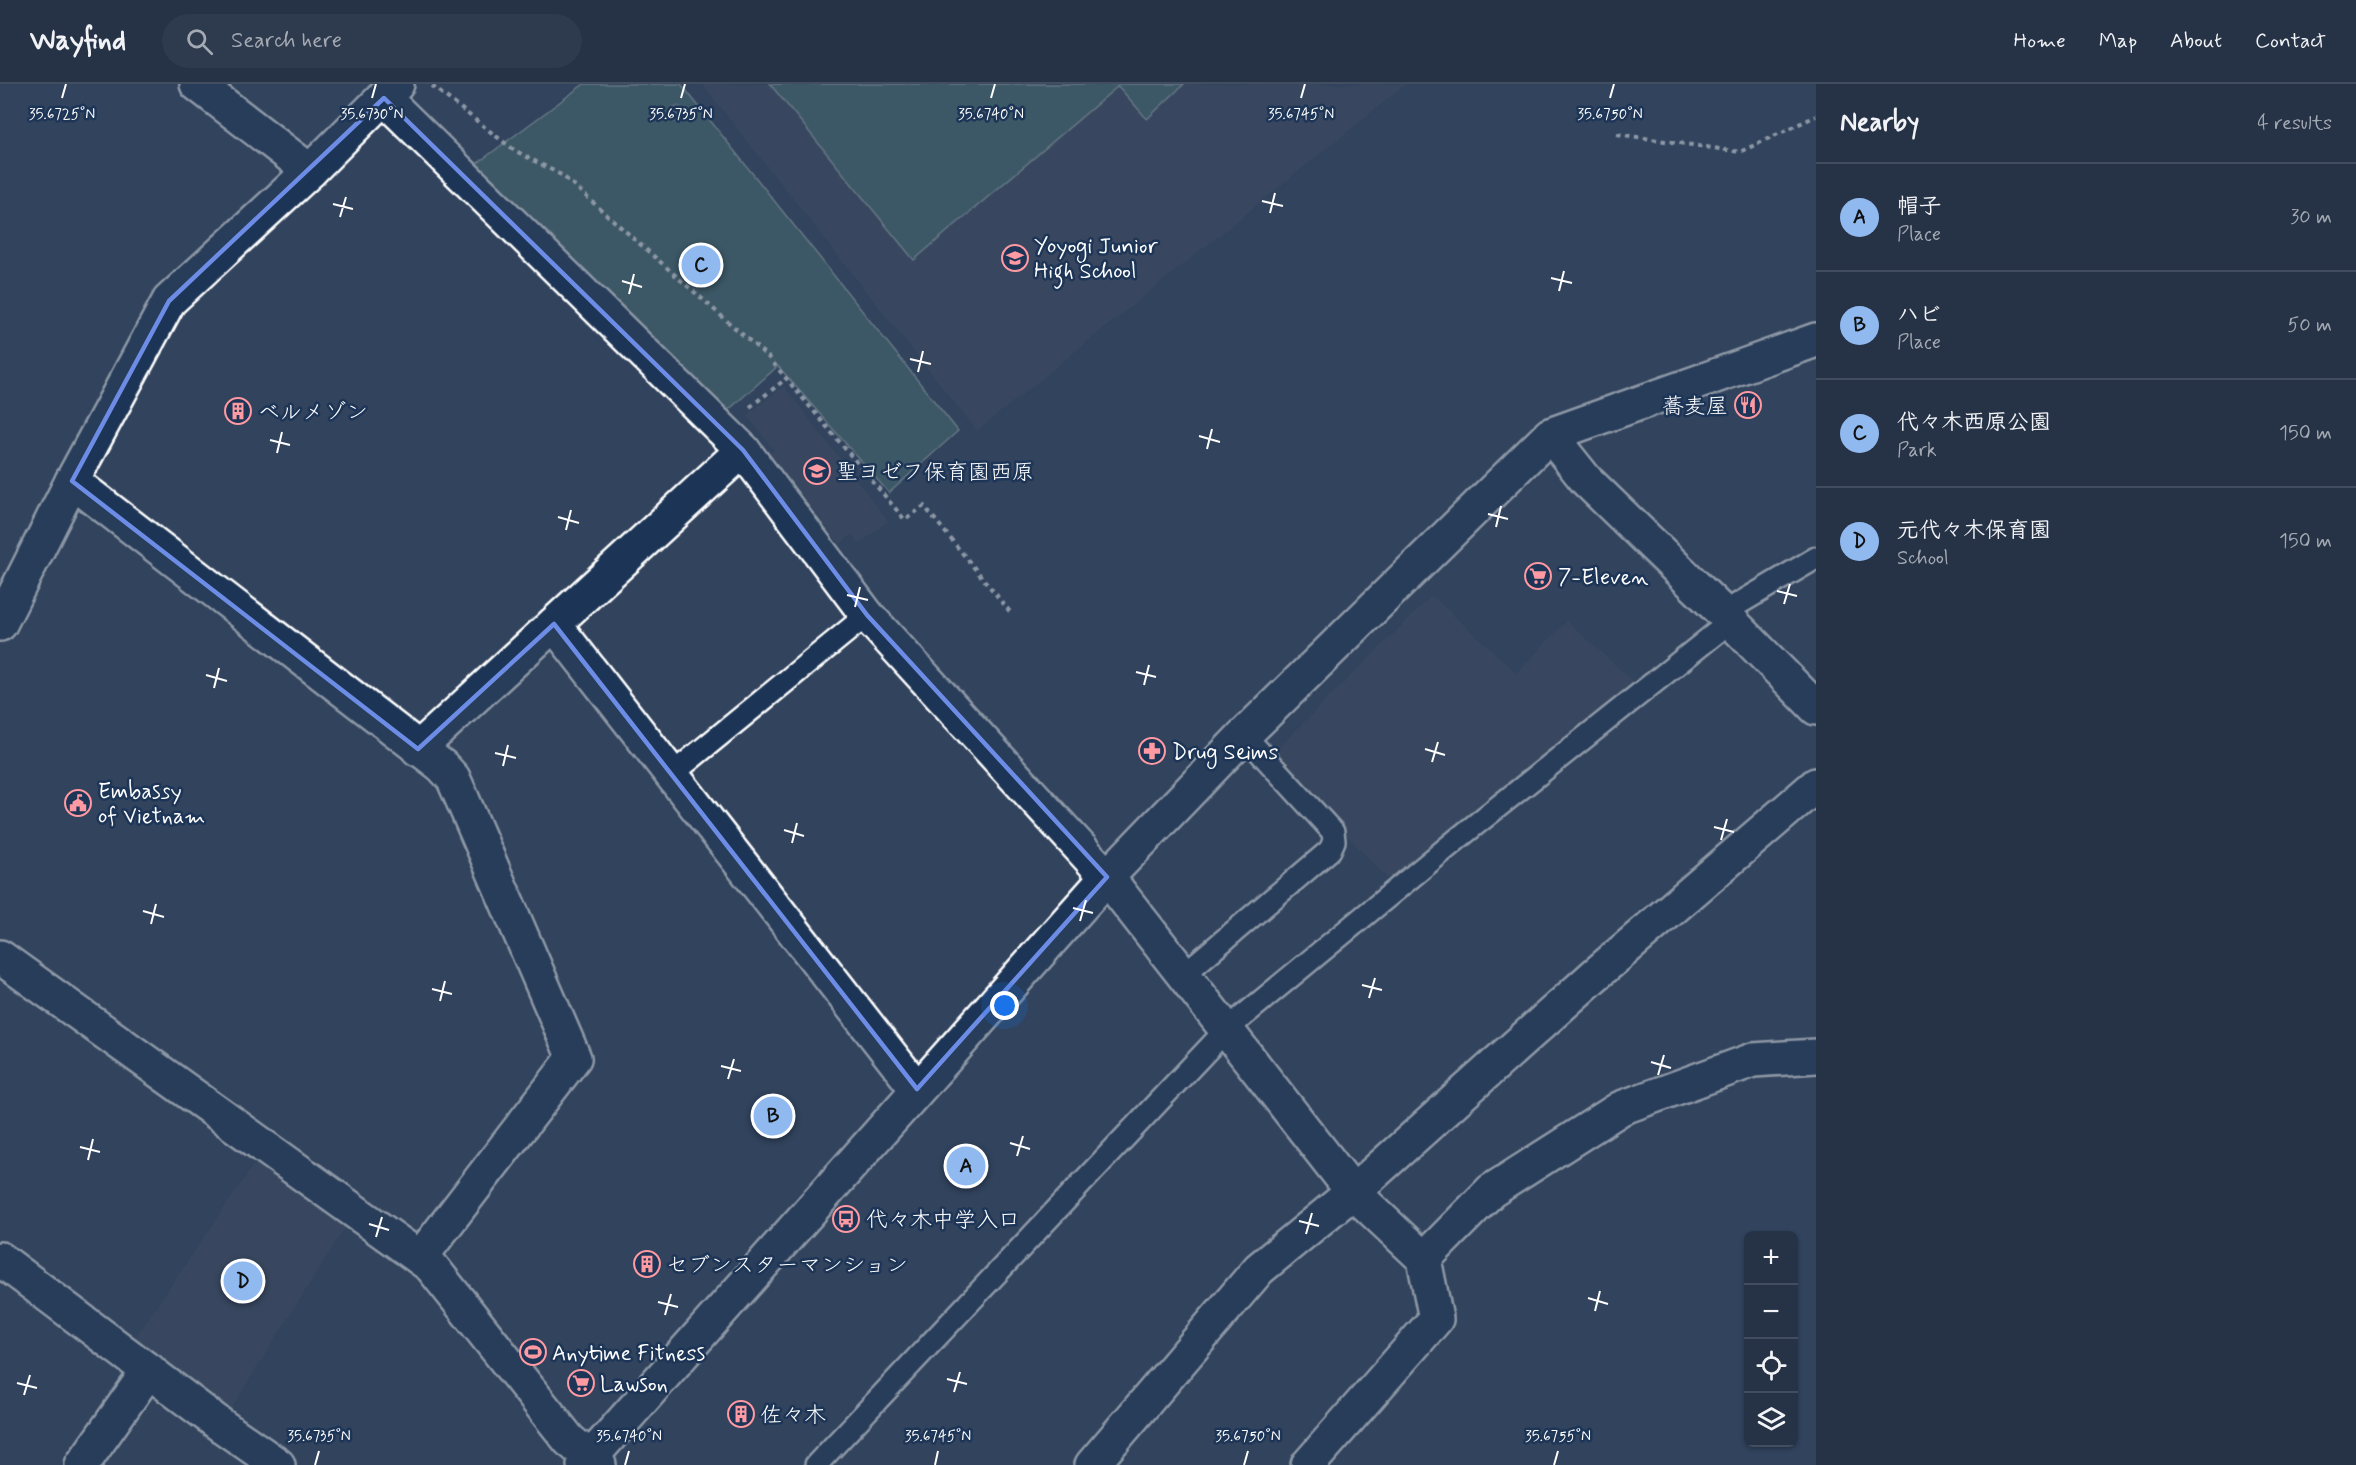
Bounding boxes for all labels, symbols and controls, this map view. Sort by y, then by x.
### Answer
search box [162,14,582,68]
text: Wayfind [30,23,126,60]
icon: search [183,25,216,58]
text: Search here [231,27,342,55]
text: Home [2014,27,2066,55]
text: Map [2099,27,2137,55]
text: About [2170,27,2222,55]
text: Contact [2255,27,2326,55]
text: 35.6725°N [29,105,95,125]
text: 35.6730°N [340,105,404,125]
text: 35.6735°N [649,105,713,125]
text: 35.6740°N [958,105,1024,125]
text: 35.6745°N [1268,105,1334,125]
text: 35.6750°N [1577,105,1643,125]
text: Nearby [1840,106,1919,140]
text: 4 results [2257,110,2332,137]
text: 帽子 [1897,193,1941,221]
text: A [1853,204,1866,231]
text: 30 m [2290,204,2332,231]
text: Place [1897,221,1941,248]
place label: Yoyogi Junior High School [1034,233,1158,289]
pin: C [682,242,720,288]
school or university icon: Yoyogi Junior High School [1000,243,1030,273]
text: ハビ [1897,301,1941,329]
text: B [1853,312,1866,339]
text: 50 m [2287,312,2332,339]
text: Place [1897,329,1941,356]
restaurant icon: 蕎麦屋 [1733,390,1763,420]
place label: 蕎麦屋 [1662,393,1728,421]
building icon: ベルメゾン [223,396,253,426]
place label: ベルメゾン [258,399,368,427]
text: 代々木西原公園 [1897,409,2051,437]
text: C [1852,420,1867,447]
text: 150 m [2279,420,2332,447]
text: Park [1897,437,1937,464]
school or university icon: 聖ヨゼフ保育園西原 [802,456,832,486]
place label: 聖ヨゼフ保育園西原 [836,459,1034,487]
text: 元代々木保育園 [1897,517,2051,545]
text: D [1853,528,1866,555]
text: 150 m [2279,528,2332,555]
text: School [1897,545,1949,572]
supermarket icon: 7-Eleven [1523,561,1553,591]
place label: 7-Eleven [1558,564,1648,592]
pharmacy icon: Drug Seims [1137,736,1167,766]
place label: Drug Seims [1172,739,1278,770]
place label: Embassy of Vietnam [98,778,205,831]
public building icon: Embassy of Vietnam [63,788,93,818]
your location [990,991,1019,1020]
pin: B [754,1094,792,1138]
pin: A [946,1144,986,1188]
bus stop icon: 代々木中学入口 [831,1204,861,1234]
place label: 代々木中学入口 [866,1207,1020,1235]
map controls [1744,1231,1798,1447]
button: + [1744,1231,1798,1285]
building icon: セブンスターマンション [632,1249,662,1279]
place label: セブンスターマンション [666,1252,908,1280]
pin: D [224,1258,262,1304]
button: − [1744,1285,1798,1339]
sports icon: Anytime Fitness [518,1337,548,1367]
button: locate [1744,1339,1798,1393]
place label: Anytime Fitness [552,1340,705,1368]
supermarket icon: Lawson [566,1368,596,1398]
place label: Lawson [600,1371,668,1399]
button: layers [1744,1393,1798,1447]
building icon: 佐々木 [726,1399,756,1429]
place label: 佐々木 [760,1402,826,1430]
text: 35.6735°N [287,1427,351,1447]
text: 35.6740°N [596,1427,662,1447]
text: 35.6745°N [905,1427,971,1447]
text: 35.6750°N [1215,1427,1281,1447]
text: 35.6755°N [1525,1427,1591,1447]

